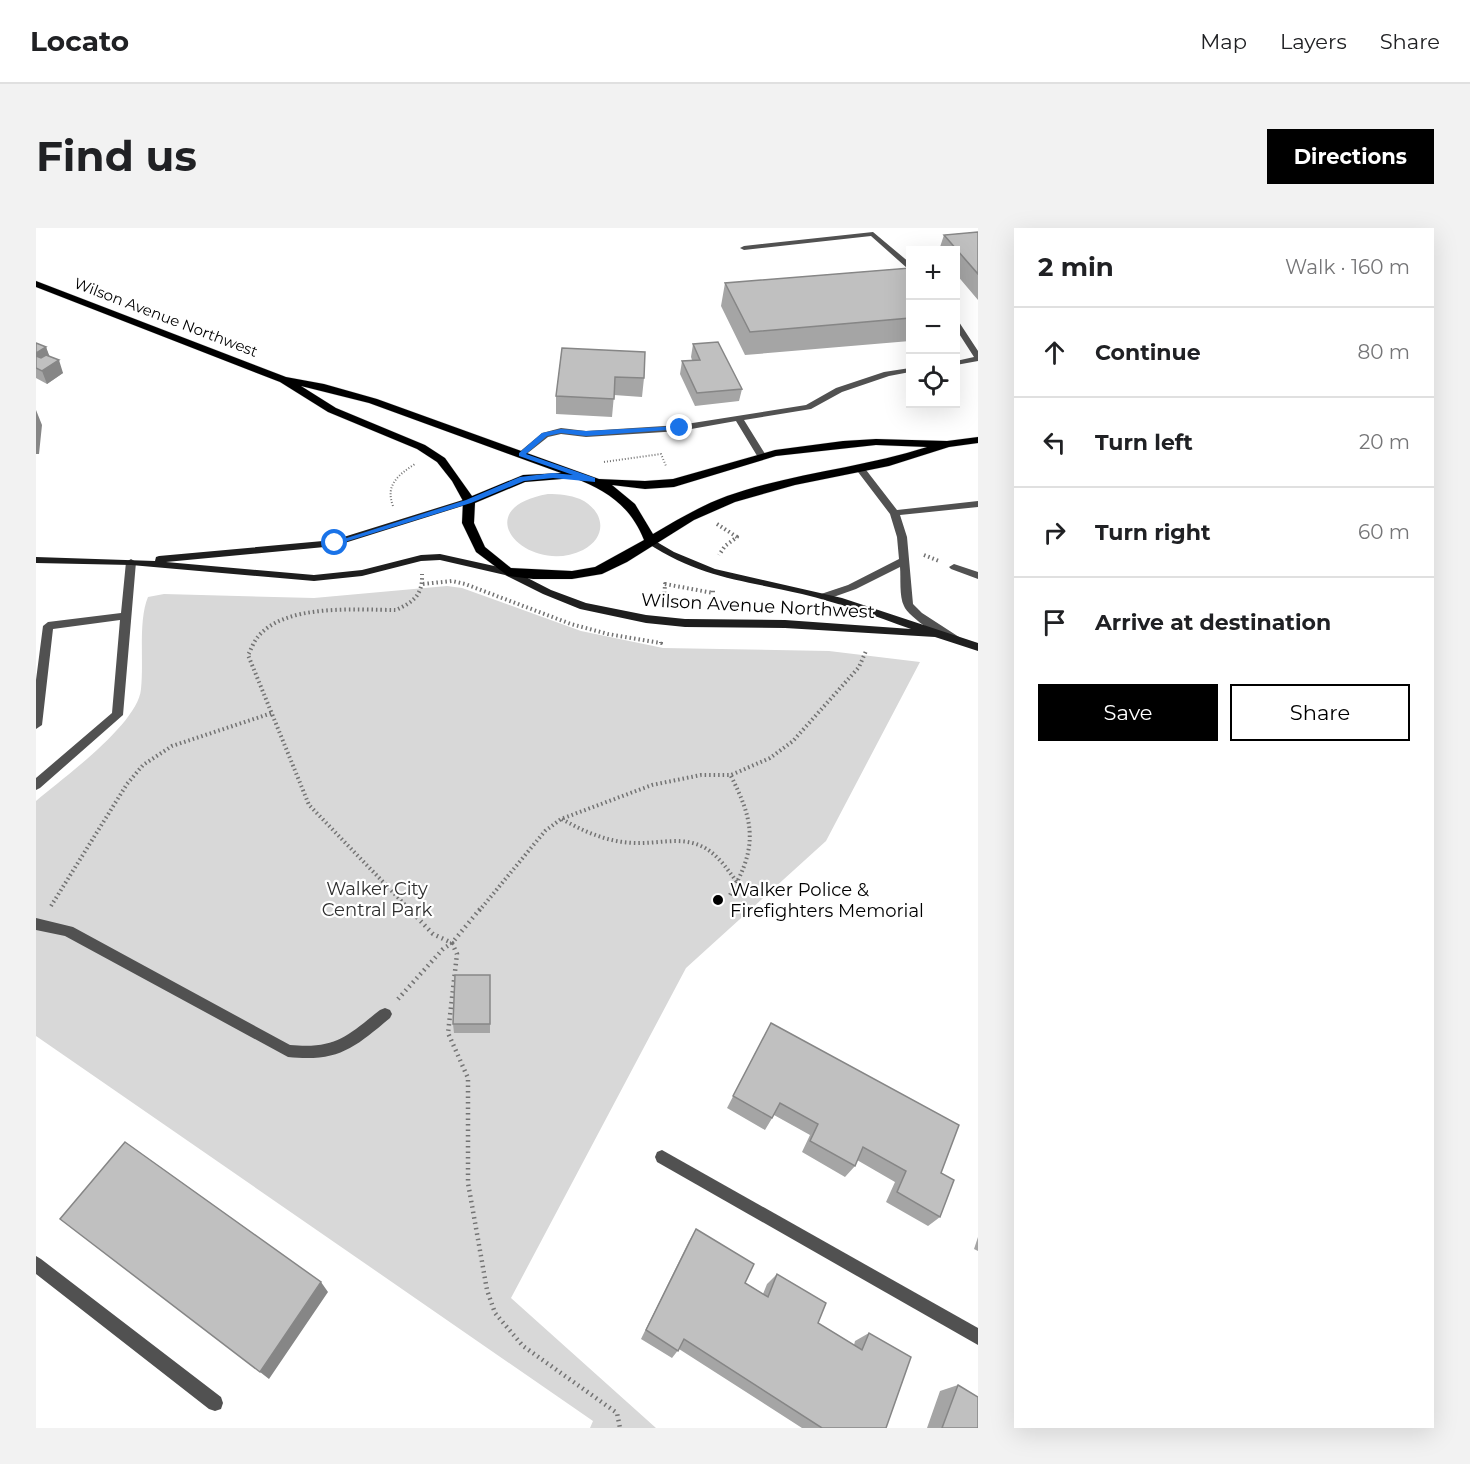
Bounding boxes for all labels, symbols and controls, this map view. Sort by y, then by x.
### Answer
text: Locato [30,24,129,58]
text: Map [1200,29,1247,54]
text: Layers [1280,29,1347,54]
text: Share [1380,29,1440,54]
button: Directions [1267,129,1434,184]
text: Find us [36,130,197,182]
map controls [906,246,960,408]
button: + [906,246,960,300]
text: 2 min [1038,251,1114,283]
text: Walk · 160 m [1285,255,1410,279]
street label: Wilson Avenue Northwest [71,273,261,361]
button: − [906,300,960,354]
icon: ahead [1038,336,1071,369]
text: Continue [1095,339,1201,366]
text: 80 m [1358,340,1410,364]
button: locate [906,354,960,408]
route end [666,414,692,440]
icon: left [1038,426,1071,459]
text: Turn left [1095,429,1193,456]
text: 20 m [1359,430,1410,454]
icon: right [1038,516,1071,549]
text: Turn right [1095,519,1210,546]
text: 60 m [1358,520,1410,544]
route start [321,529,347,555]
street label: Wilson Avenue Northwest [640,589,876,623]
icon: arrive [1038,606,1071,639]
text: Arrive at destination [1095,609,1331,636]
button: Save [1038,684,1218,741]
button: Share [1230,684,1410,741]
park label: Walker City Central Park [322,878,432,921]
place label: Walker Police & Firefighters Memorial [730,879,924,922]
marker: Walker Police & Firefighters Memorial [711,893,725,907]

